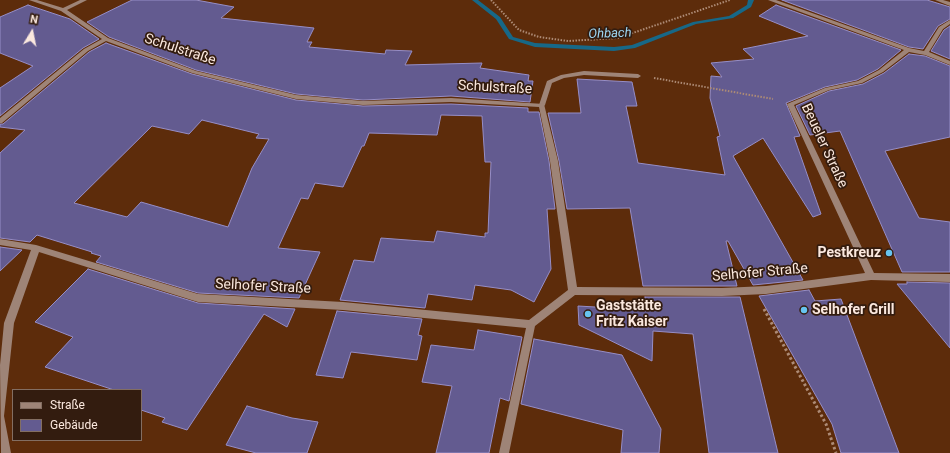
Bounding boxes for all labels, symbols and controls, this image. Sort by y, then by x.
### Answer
north arrow [12,12,52,52]
text: N [29,13,39,27]
water label: Ohbach [588,25,632,43]
street label: Schulstraße [142,31,218,69]
street label: Schulstraße [458,78,532,98]
street label: Beueler Straße [797,101,851,191]
place label: Pestkreuz [818,245,881,261]
marker: Pestkreuz [884,248,894,258]
street label: Selhofer Straße [711,260,809,286]
street label: Selhofer Straße [215,276,311,298]
place label: Gaststätte Fritz Kaiser [596,298,668,330]
place label: Selhofer Grill [812,302,894,318]
marker: Selhofer Grill [799,305,809,315]
marker: Gaststätte Fritz Kaiser [583,309,593,319]
legend [12,389,142,441]
text: Straße [50,398,85,412]
text: Gebäude [50,418,98,432]

